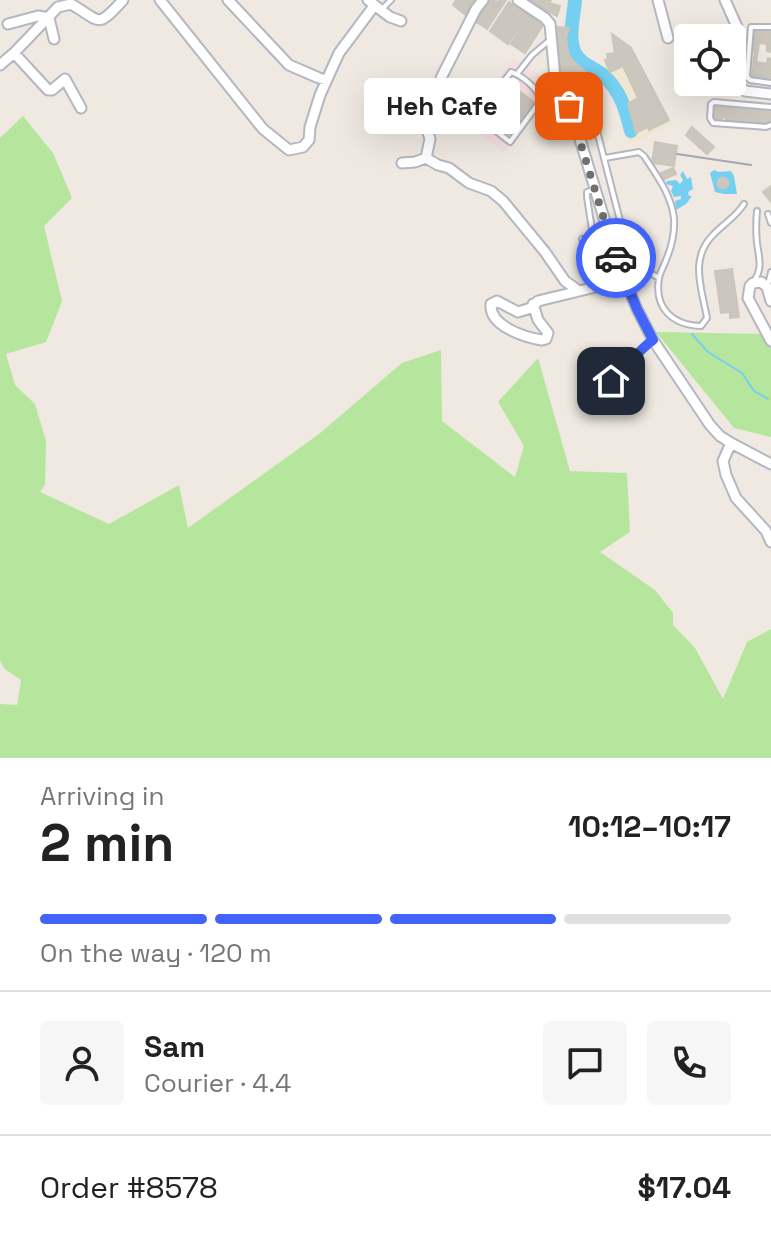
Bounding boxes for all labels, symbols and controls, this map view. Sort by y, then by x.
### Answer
map controls [674,24,746,96]
button: locate [674,24,746,96]
pin [535,72,603,140]
callout: Heh Cafe [365,78,521,134]
icon: bag [547,84,591,128]
text: Heh Cafe [386,89,498,123]
courier [576,218,656,298]
icon: car [594,236,638,280]
pin [577,347,645,415]
icon: home [589,359,633,403]
text: Arriving in [40,779,164,813]
text: 10:12–10:17 [568,807,731,846]
text: 2 min [40,810,174,876]
text: On the way · 120 m [40,936,272,970]
button: person [40,1021,124,1105]
button: chat [543,1021,627,1105]
button: phone [647,1021,731,1105]
text: Sam [144,1027,205,1066]
text: Courier · 4.4 [144,1066,291,1100]
text: Order #8578 [40,1168,218,1207]
text: $17.04 [638,1168,731,1207]

